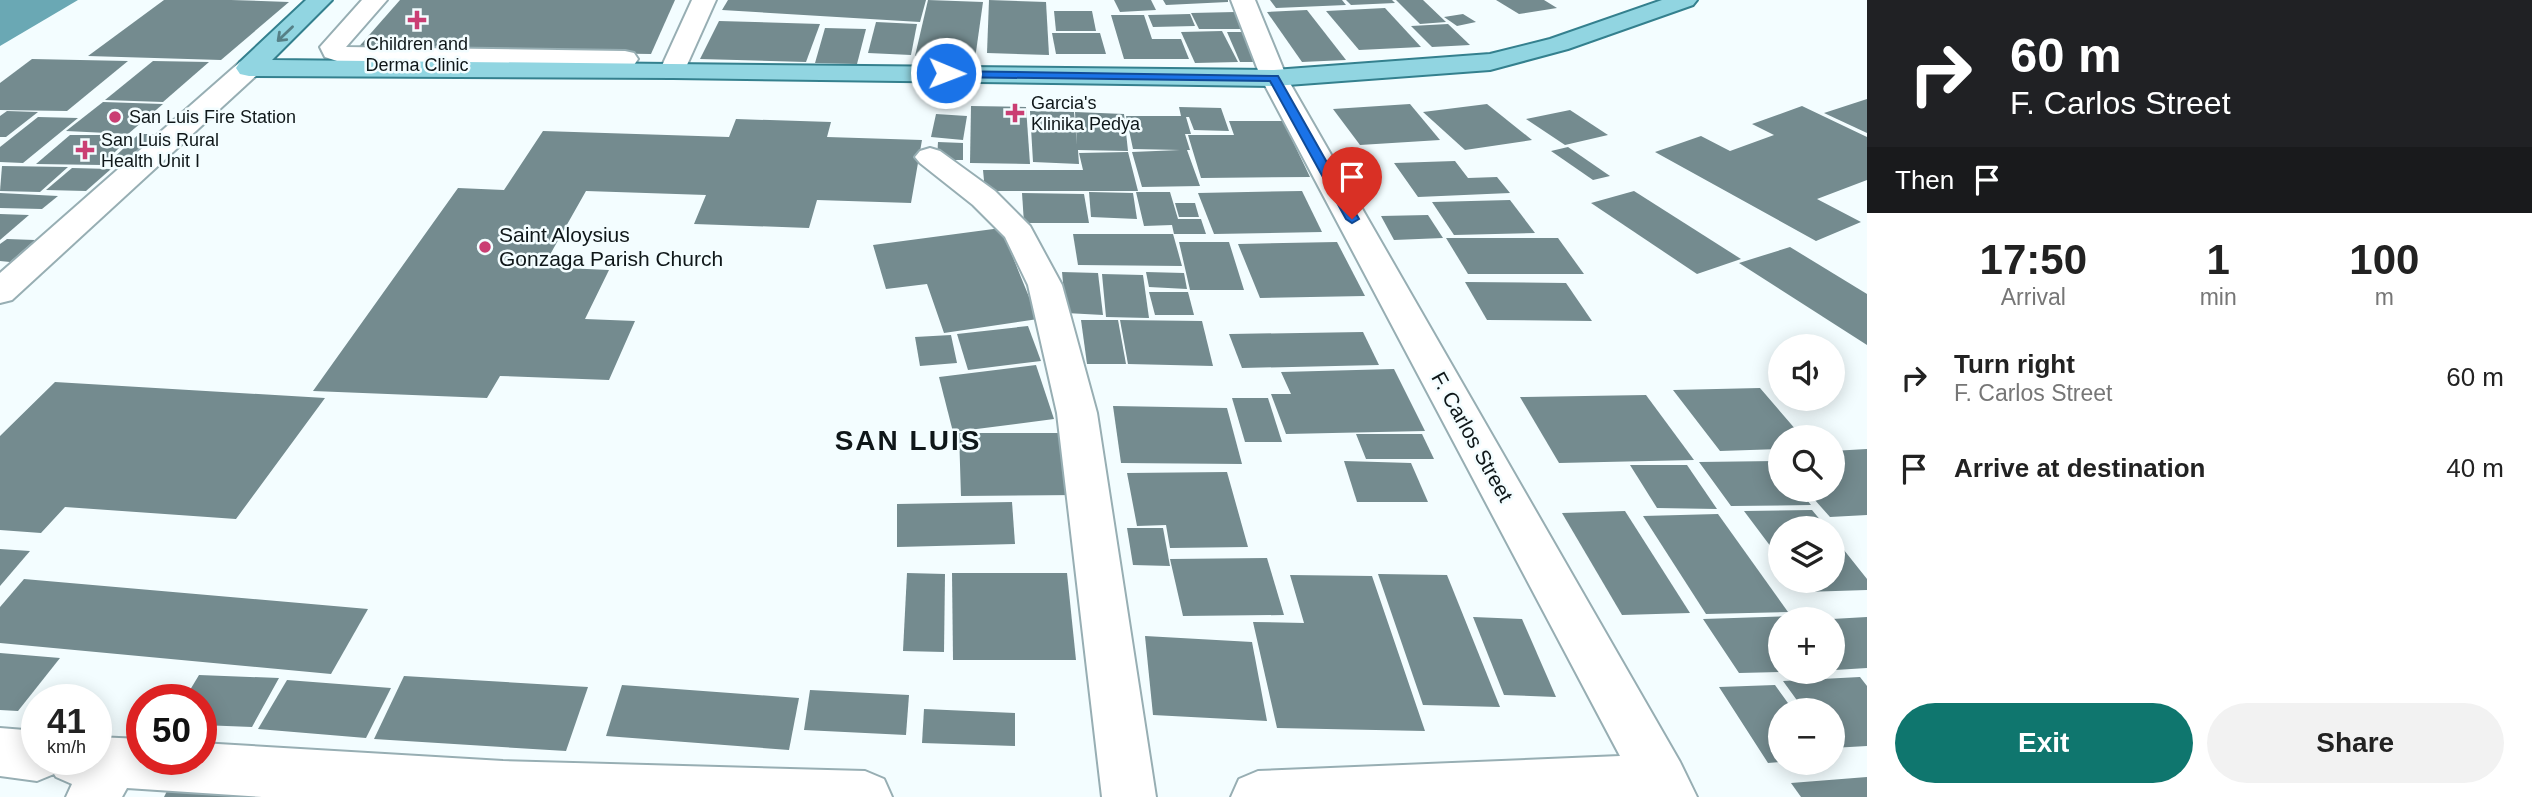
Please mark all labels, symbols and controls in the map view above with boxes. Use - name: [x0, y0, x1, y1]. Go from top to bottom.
- marker: Children and Derma Clinic: [407, 10, 427, 30]
- one-way arrow: [277, 26, 294, 43]
- icon: right: [1895, 28, 1986, 119]
- text: 60 m: [2010, 28, 2122, 82]
- place label: Children and Derma Clinic: [365, 34, 469, 75]
- position arrow: [909, 36, 983, 110]
- text: F. Carlos Street: [2010, 85, 2231, 121]
- place label: Garcia's Klinika Pedya: [1031, 93, 1141, 134]
- marker: Garcia's Klinika Pedya: [1005, 103, 1025, 123]
- place label: San Luis Fire Station: [129, 107, 296, 127]
- marker: San Luis Fire Station: [107, 109, 123, 125]
- place label: San Luis Rural Health Unit I: [101, 130, 219, 171]
- marker: San Luis Rural Health Unit I: [75, 140, 95, 160]
- pin: [1322, 147, 1382, 219]
- icon: arrive: [1333, 158, 1371, 196]
- icon: arrive: [1968, 161, 2006, 199]
- text: Then: [1895, 165, 1954, 195]
- place label: Saint Aloysius Gonzaga Parish Church: [499, 223, 723, 270]
- text: 17:50: [1980, 236, 2087, 283]
- text: 1: [2206, 236, 2230, 283]
- text: 100: [2349, 236, 2419, 283]
- marker: Saint Aloysius Gonzaga Parish Church: [477, 239, 493, 255]
- text: Arrival: [2001, 284, 2066, 310]
- text: min: [2200, 284, 2237, 310]
- text: m: [2375, 284, 2394, 310]
- map controls: [1768, 334, 1845, 775]
- button: sound: [1768, 334, 1845, 411]
- text: Turn right: [1954, 349, 2075, 379]
- icon: right: [1895, 359, 1933, 397]
- text: 60 m: [2446, 362, 2504, 392]
- street label: F. Carlos Street: [1427, 368, 1518, 506]
- text: F. Carlos Street: [1954, 380, 2113, 406]
- district label: SAN LUIS: [835, 425, 981, 456]
- button: search: [1768, 425, 1845, 502]
- icon: arrive: [1895, 450, 1933, 488]
- text: Arrive at destination: [1954, 453, 2205, 483]
- text: 40 m: [2446, 453, 2504, 483]
- button: layers: [1768, 516, 1845, 593]
- button: +: [1768, 607, 1845, 684]
- speed limit sign: 50: [126, 684, 217, 775]
- button: −: [1768, 698, 1845, 775]
- text: 41: [47, 701, 86, 740]
- button: Exit: [1895, 703, 2193, 783]
- button: Share: [2207, 703, 2504, 783]
- text: km/h: [47, 737, 86, 757]

